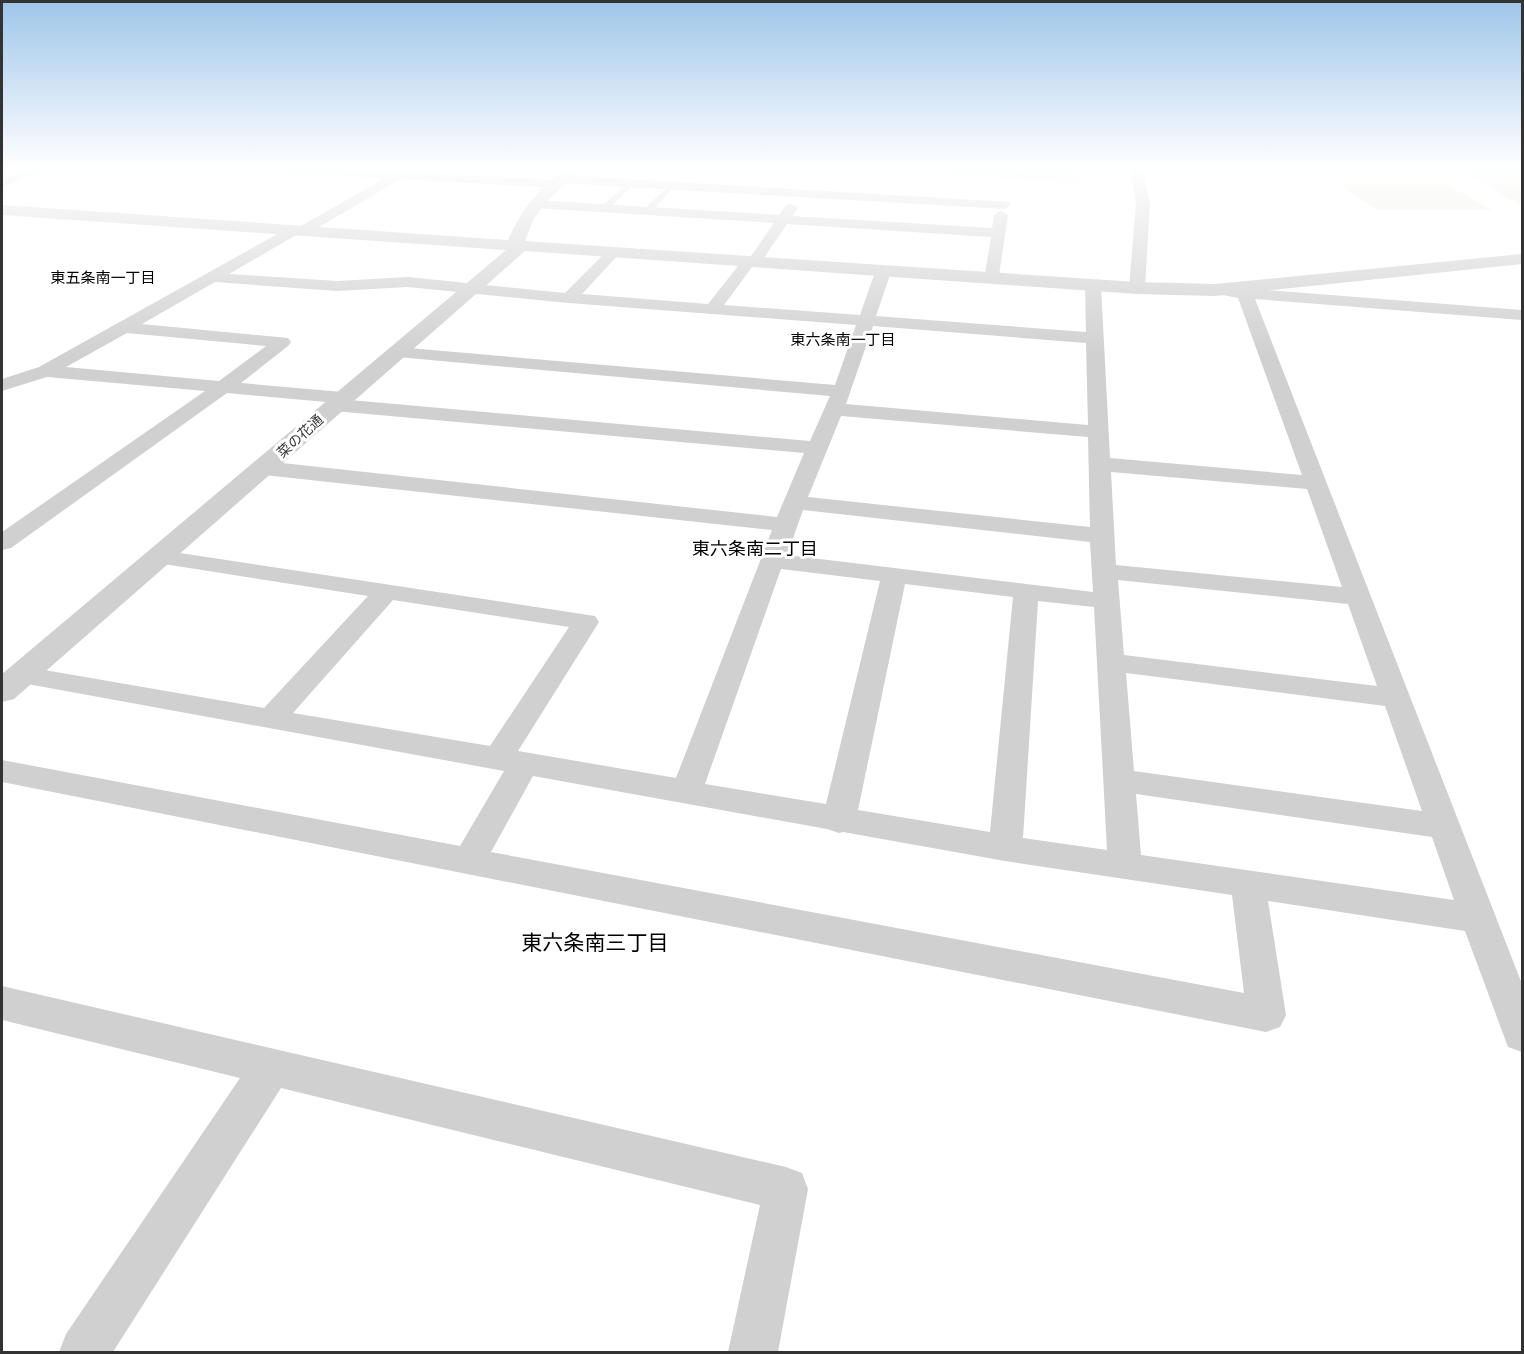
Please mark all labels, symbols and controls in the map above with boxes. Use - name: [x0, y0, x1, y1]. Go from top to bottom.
- district label: 東五条南一丁目: [50, 269, 156, 286]
- district label: 東六条南一丁目: [790, 331, 896, 348]
- street label: 菜の花通: [274, 411, 326, 461]
- district label: 東六条南二丁目: [692, 538, 818, 559]
- district label: 東六条南三丁目: [522, 930, 669, 955]

